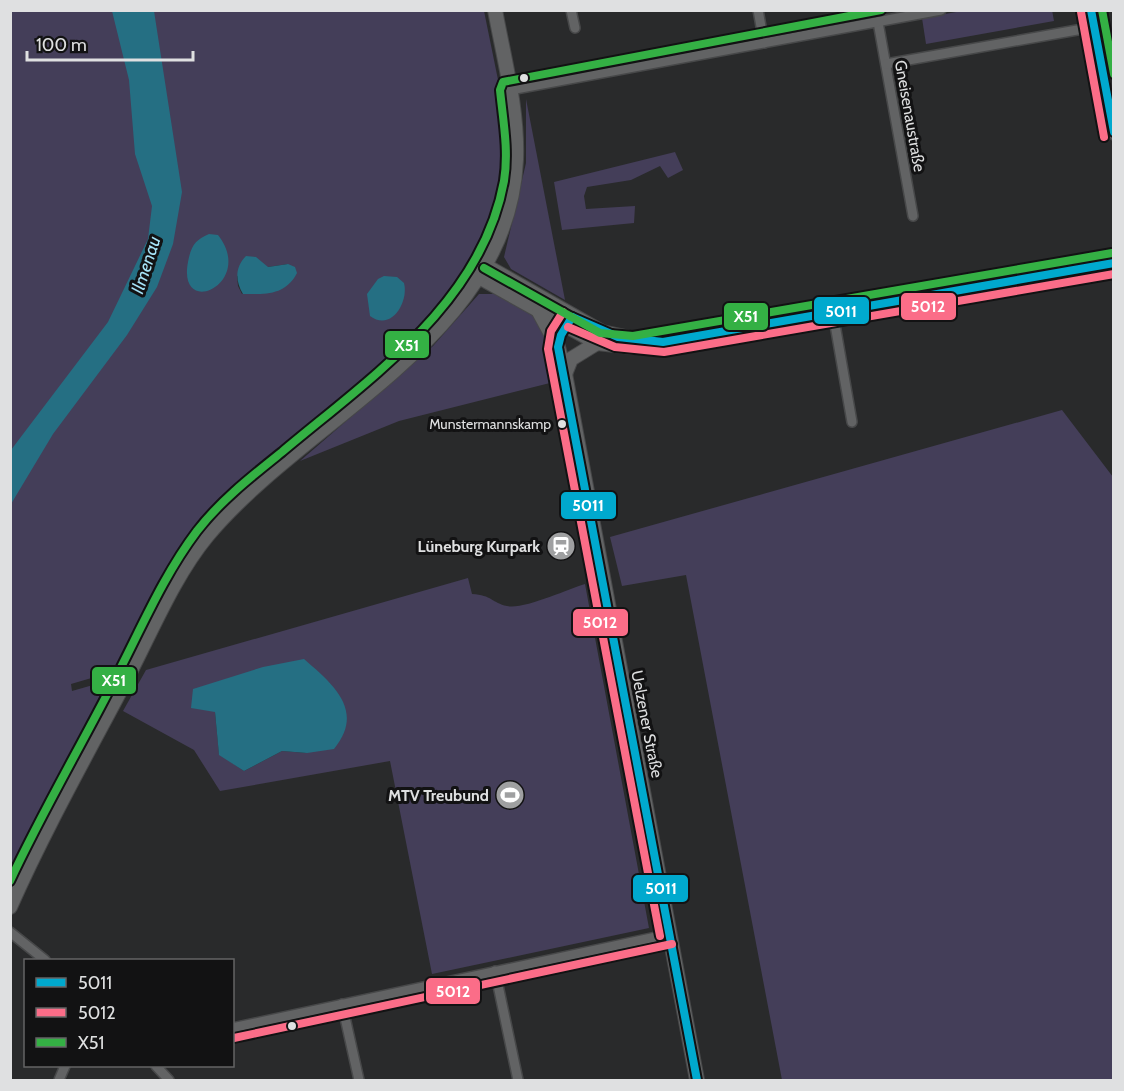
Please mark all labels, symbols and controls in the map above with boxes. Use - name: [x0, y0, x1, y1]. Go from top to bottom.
- scale bar: [27, 24, 194, 62]
- text: 100 m: [36, 34, 87, 56]
- street label: Gneisenaustraße: [891, 59, 929, 173]
- unlabelled marker: [518, 72, 530, 84]
- water label: Ilmenau: [126, 233, 166, 296]
- line badge: 5012: [900, 292, 957, 321]
- line badge: 5011: [813, 296, 870, 325]
- text: 5012: [911, 297, 945, 316]
- line badge: X51: [723, 302, 769, 331]
- text: 5011: [825, 302, 857, 321]
- text: X51: [733, 307, 758, 326]
- line badge: X51: [384, 330, 430, 359]
- text: X51: [394, 336, 419, 355]
- place label: Munstermannskamp: [429, 415, 551, 433]
- marker: Munstermannskamp: [556, 418, 568, 430]
- line badge: 5011: [560, 491, 617, 520]
- text: 5011: [572, 496, 604, 515]
- station icon: Lüneburg Kurpark: [545, 530, 577, 562]
- place label: Lüneburg Kurpark: [418, 537, 540, 556]
- line badge: 5012: [572, 608, 629, 637]
- text: 5012: [583, 613, 617, 632]
- line badge: X51: [91, 666, 137, 695]
- street label: Uelzener Straße: [627, 669, 667, 779]
- text: X51: [101, 671, 126, 690]
- sports icon: MTV Treubund: [494, 779, 526, 811]
- place label: MTV Treubund: [388, 786, 489, 805]
- line badge: 5011: [632, 874, 689, 903]
- text: 5011: [645, 879, 677, 898]
- legend: [24, 959, 234, 1067]
- text: 5011: [78, 972, 112, 994]
- line badge: 5012: [425, 977, 481, 1005]
- text: 5012: [436, 982, 470, 1001]
- text: 5012: [78, 1002, 116, 1024]
- unlabelled marker: [286, 1020, 298, 1032]
- text: X51: [78, 1032, 104, 1054]

